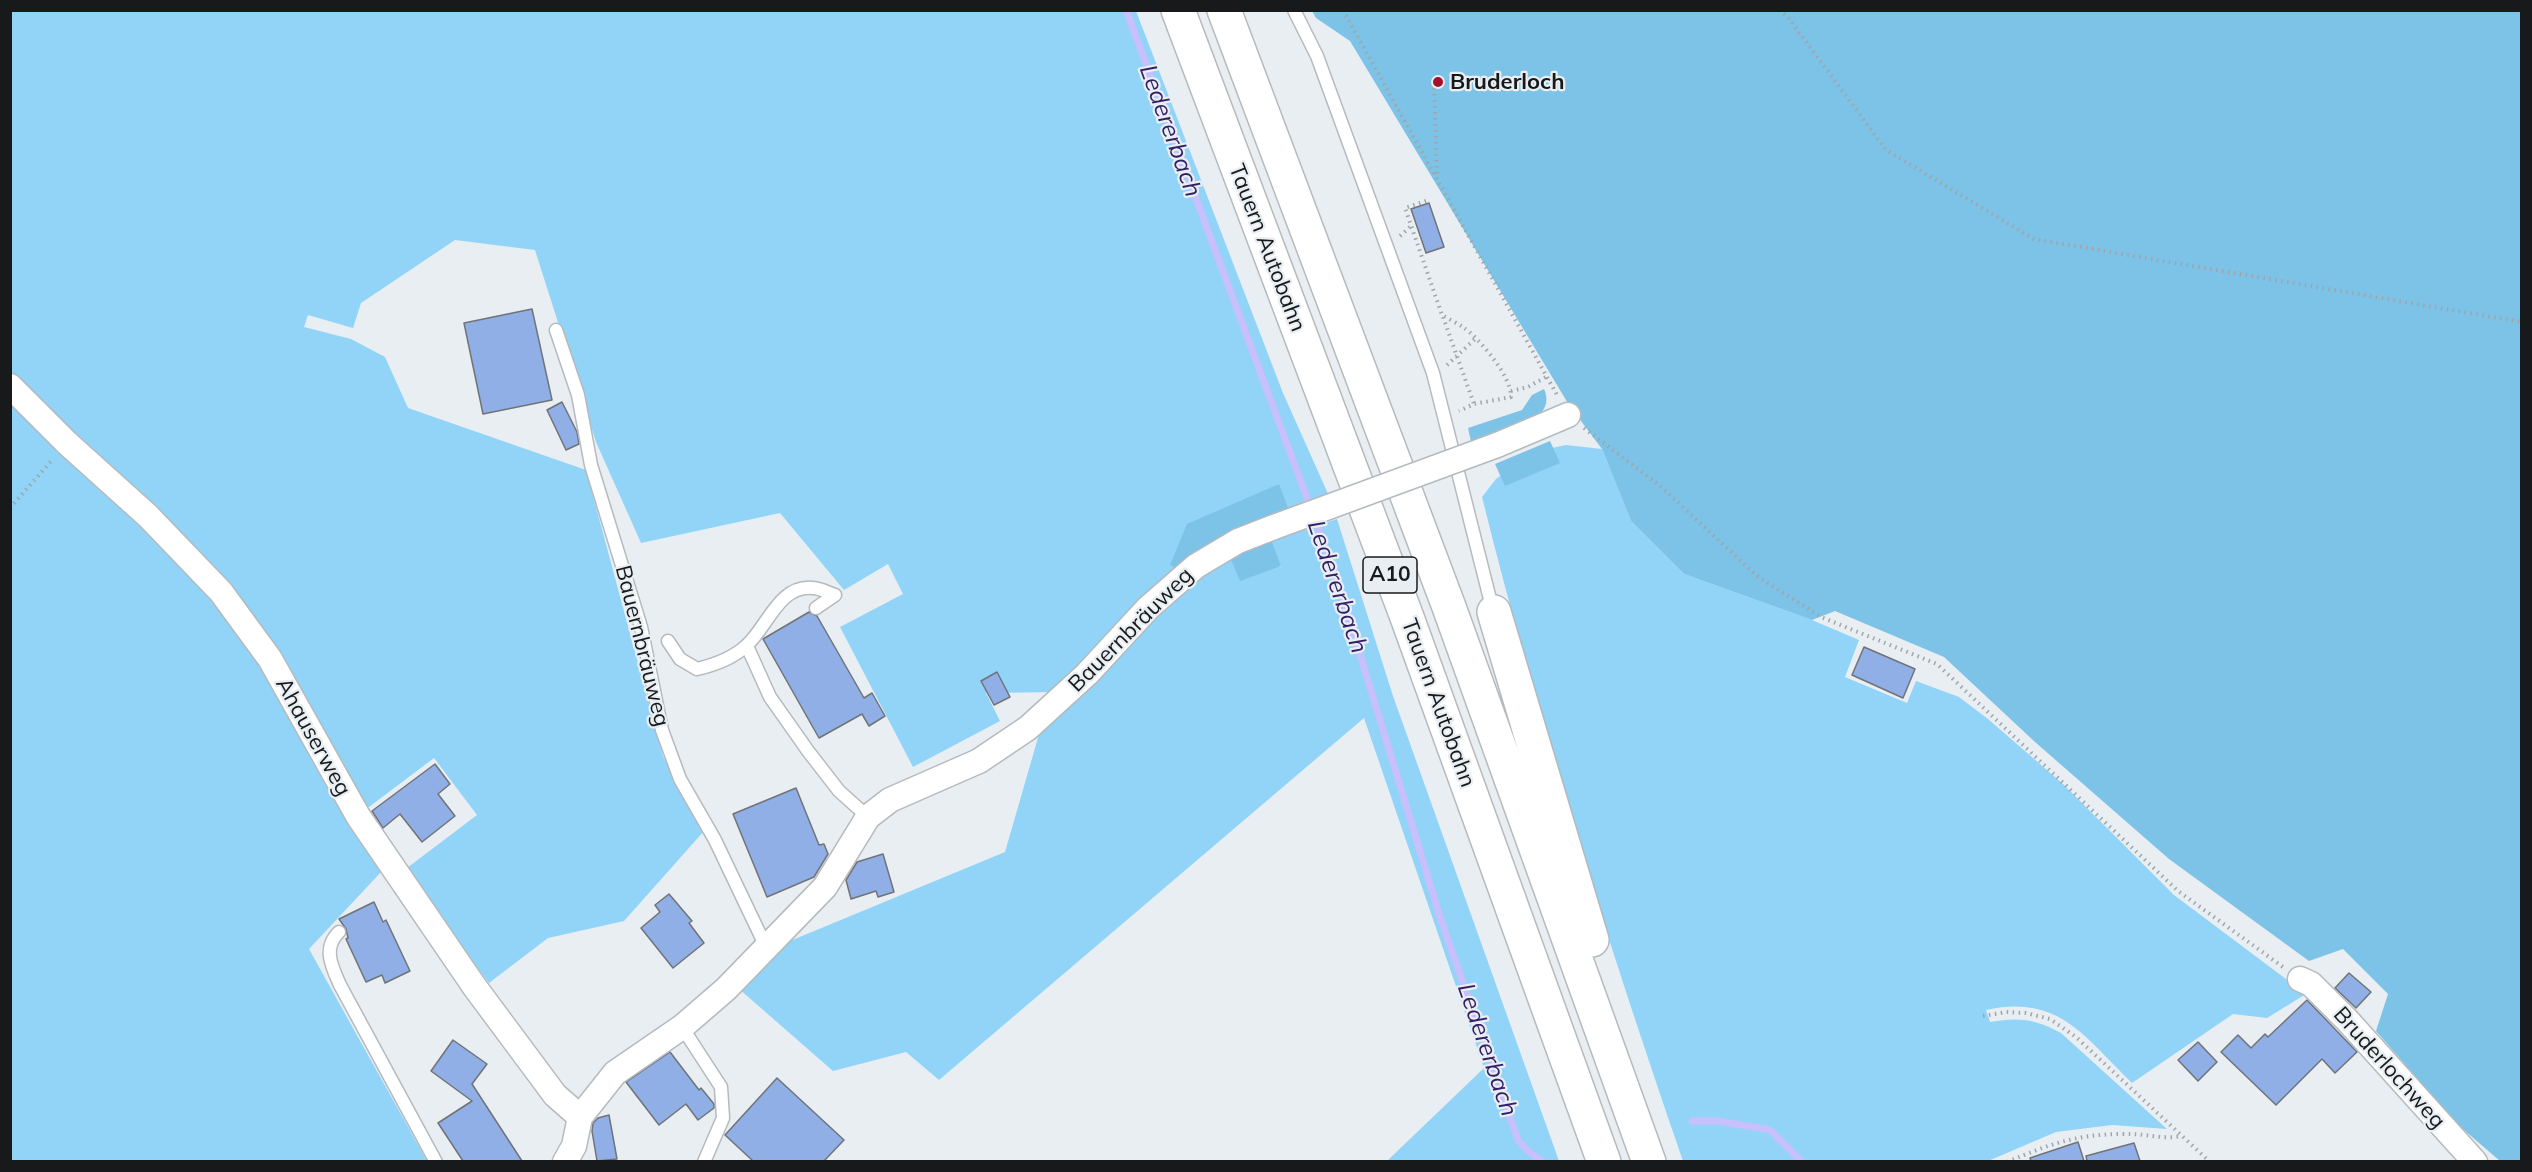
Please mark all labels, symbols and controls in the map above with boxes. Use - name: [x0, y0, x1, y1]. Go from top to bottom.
- water label: Ledererbach: [1133, 61, 1207, 201]
- place label: Bruderloch: [1450, 69, 1564, 95]
- marker: Bruderloch: [1431, 75, 1445, 89]
- street label: Tauern Autobahn: [1223, 161, 1311, 335]
- water label: Ledererbach: [1301, 517, 1373, 657]
- road number: A10: [1363, 557, 1417, 593]
- street label: Bauernbräuweg: [1063, 562, 1199, 698]
- street label: Bauernbräuweg: [609, 563, 675, 729]
- street label: Tauern Autobahn: [1395, 615, 1481, 791]
- street label: Ahauserweg: [270, 673, 356, 801]
- water label: Ledererbach: [1451, 980, 1523, 1120]
- street label: Bruderlochweg: [2328, 1002, 2450, 1134]

